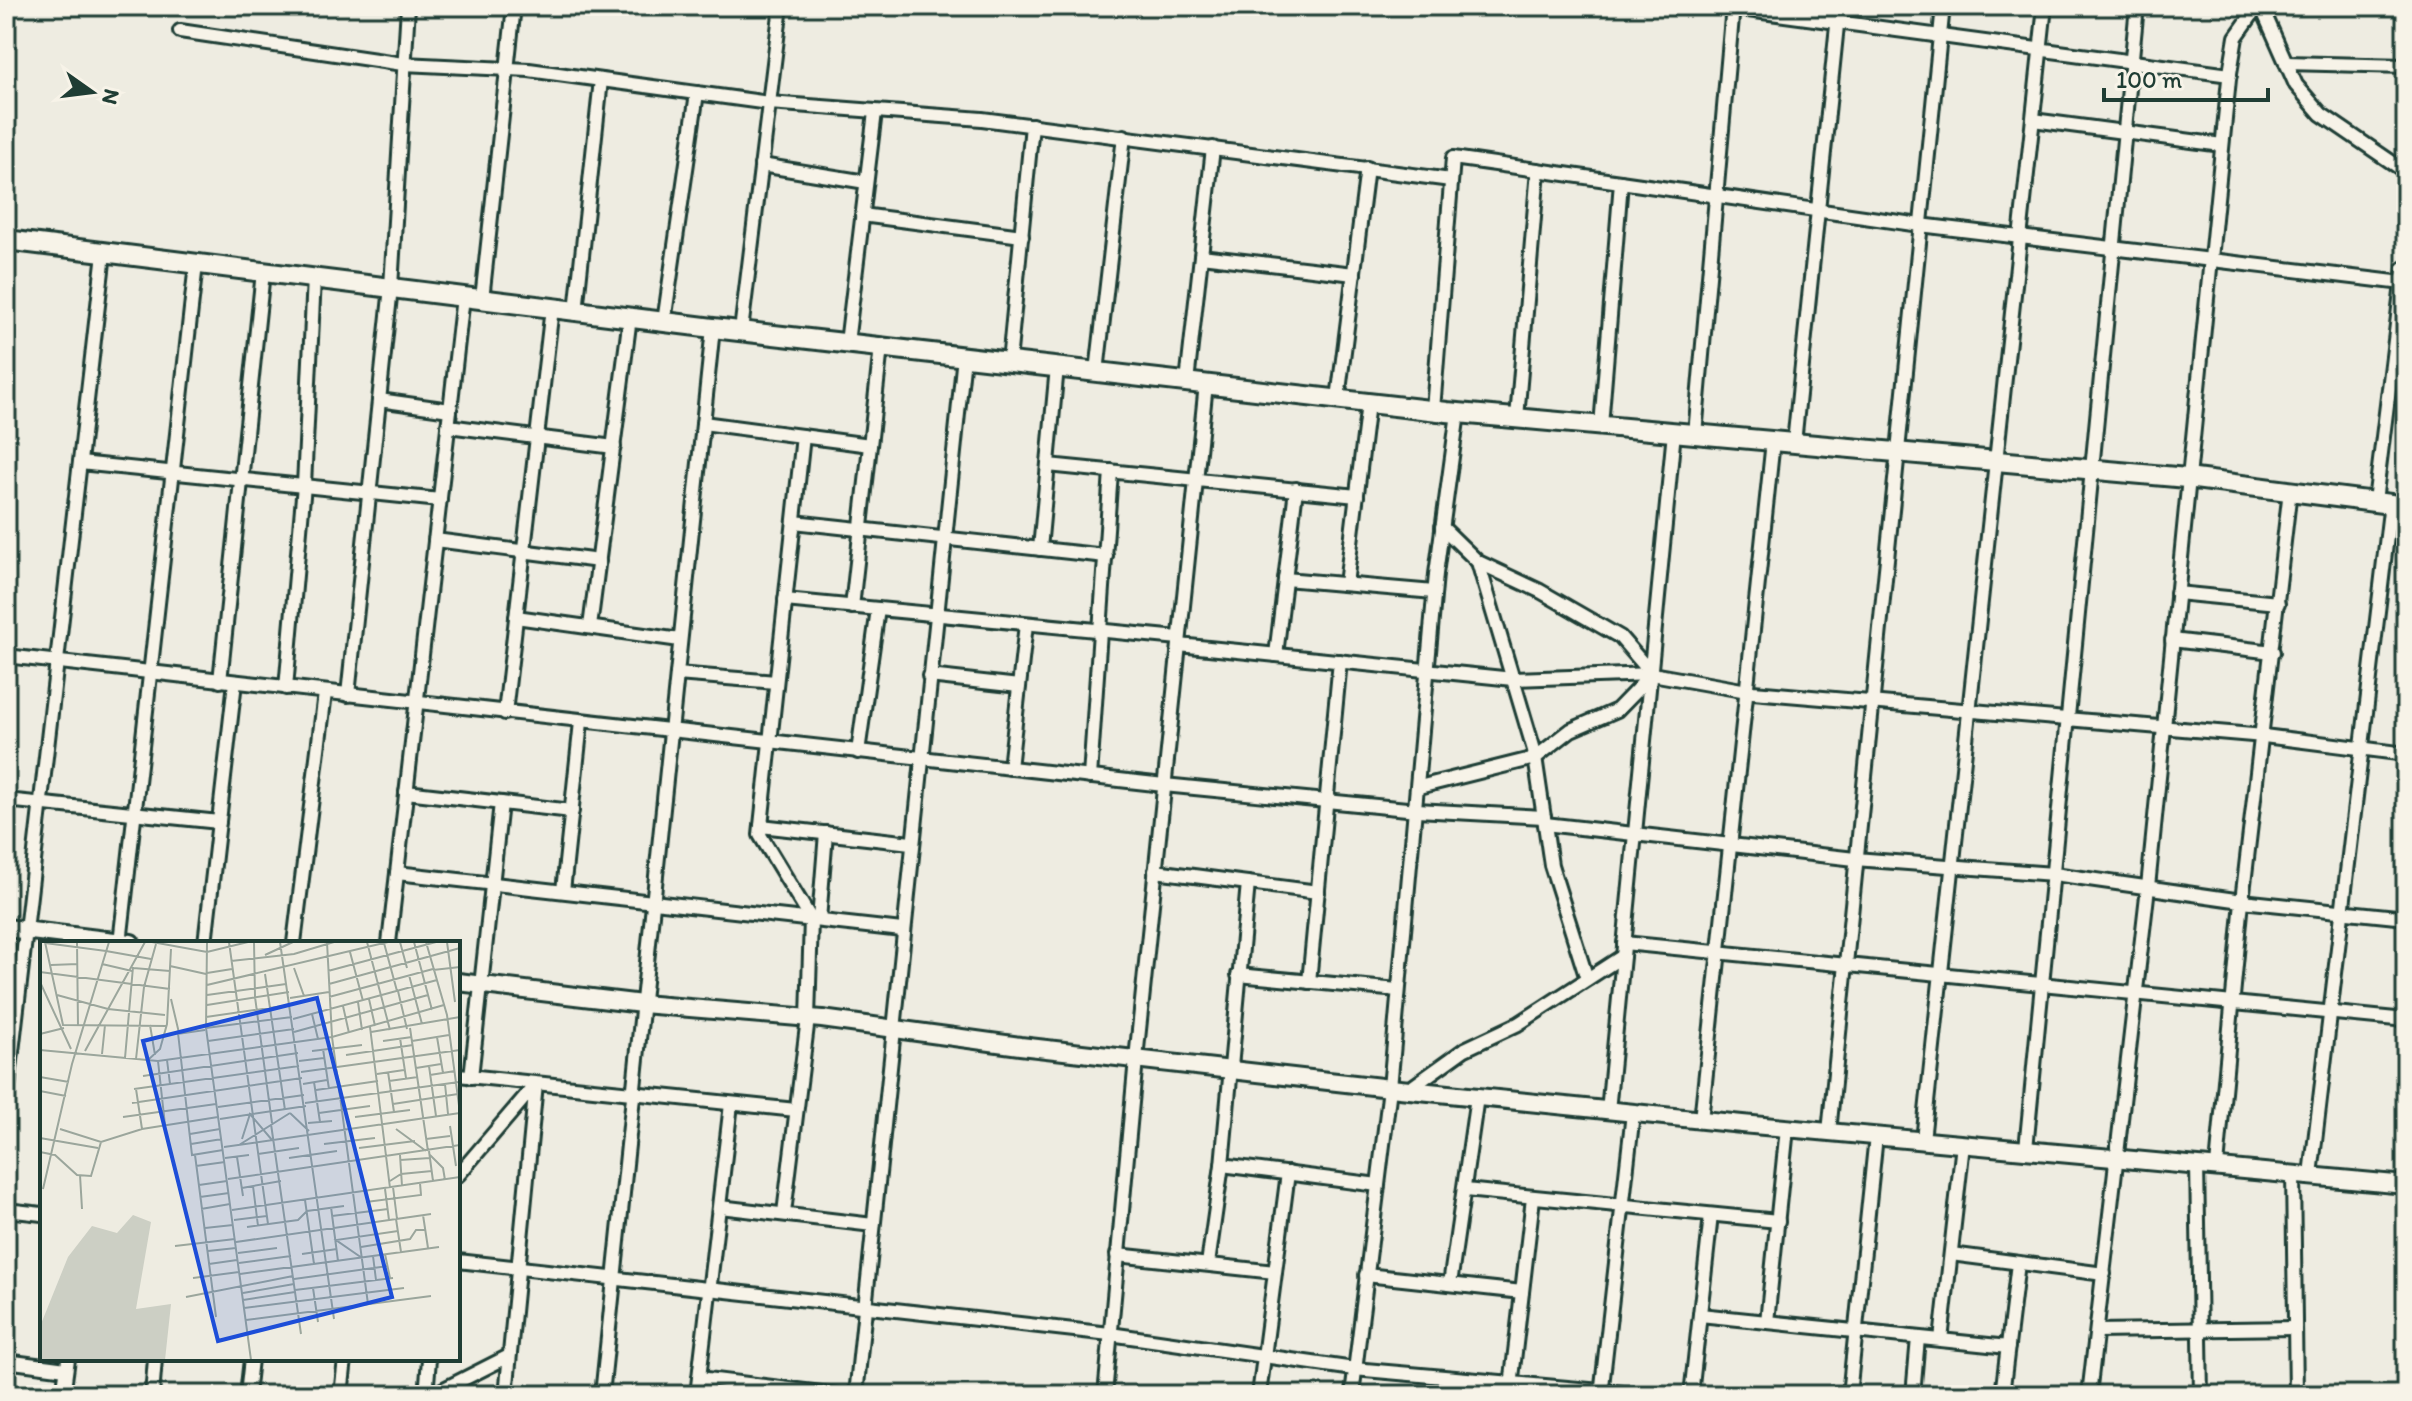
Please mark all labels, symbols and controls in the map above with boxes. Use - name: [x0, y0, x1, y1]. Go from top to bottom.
- north arrow: [52, 52, 132, 132]
- scale bar: [2104, 52, 2268, 102]
- text: 100 m: [2116, 65, 2182, 94]
- text: N: [96, 86, 126, 107]
- inset map: [40, 941, 460, 1361]

